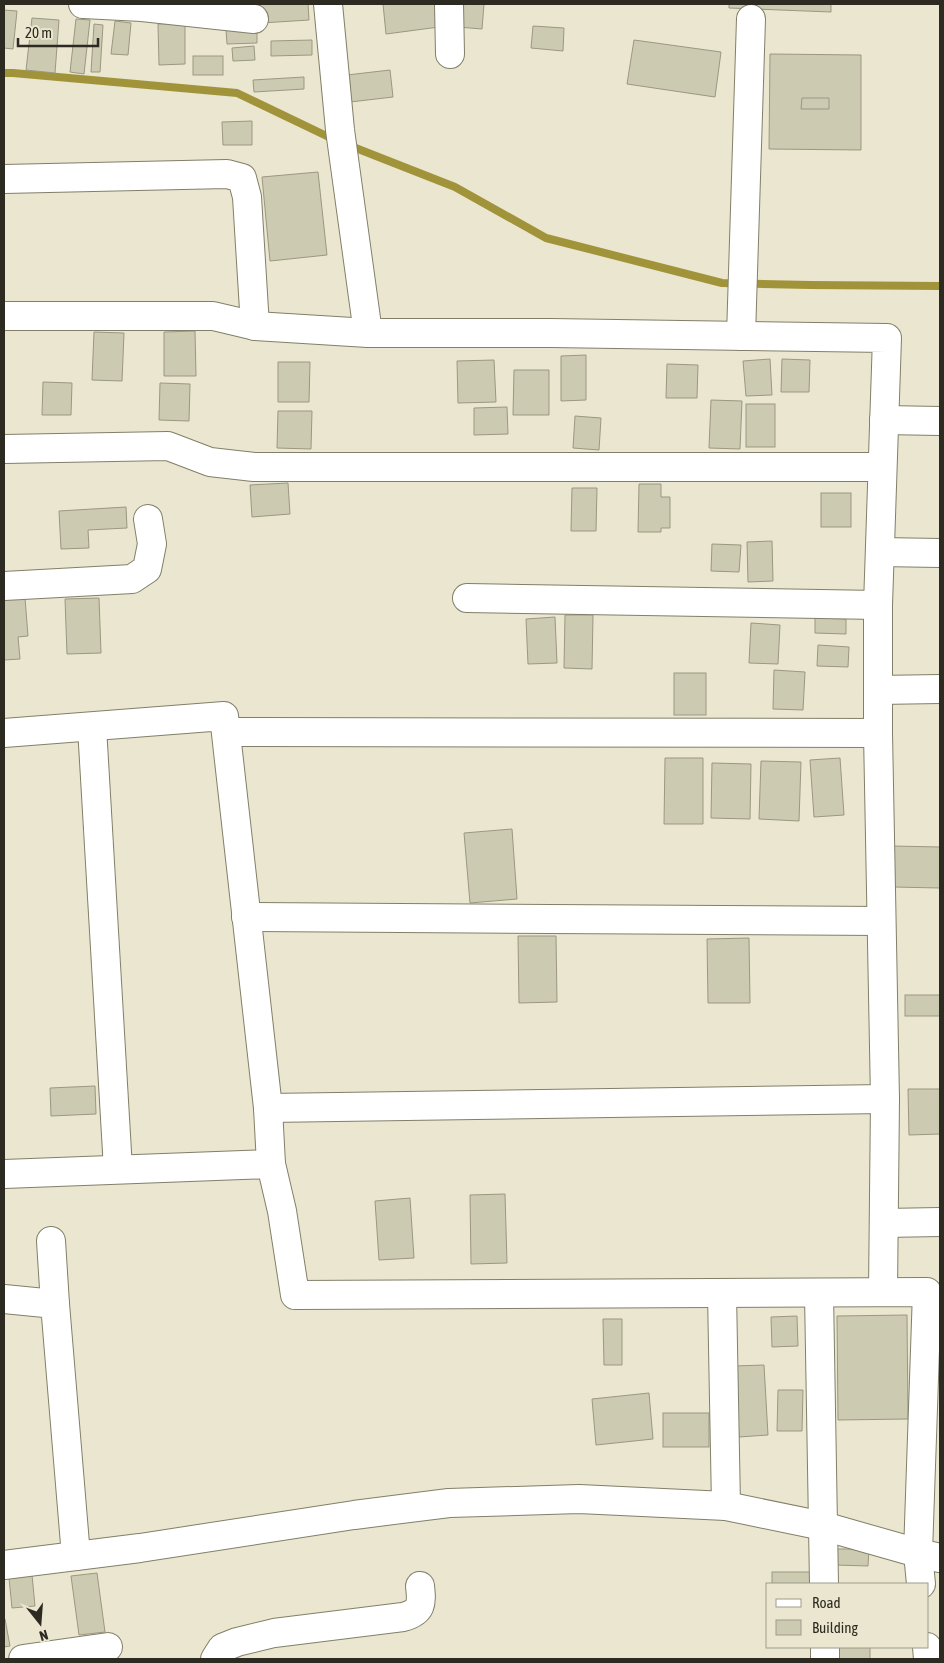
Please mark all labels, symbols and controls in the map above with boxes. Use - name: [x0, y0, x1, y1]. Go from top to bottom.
- scale bar: [18, 15, 98, 47]
- text: 20 m: [25, 24, 52, 41]
- legend: [766, 1583, 929, 1648]
- text: Road: [812, 1594, 841, 1611]
- north arrow: [15, 1598, 65, 1648]
- text: Building: [812, 1619, 858, 1636]
- text: N: [38, 1627, 50, 1644]

